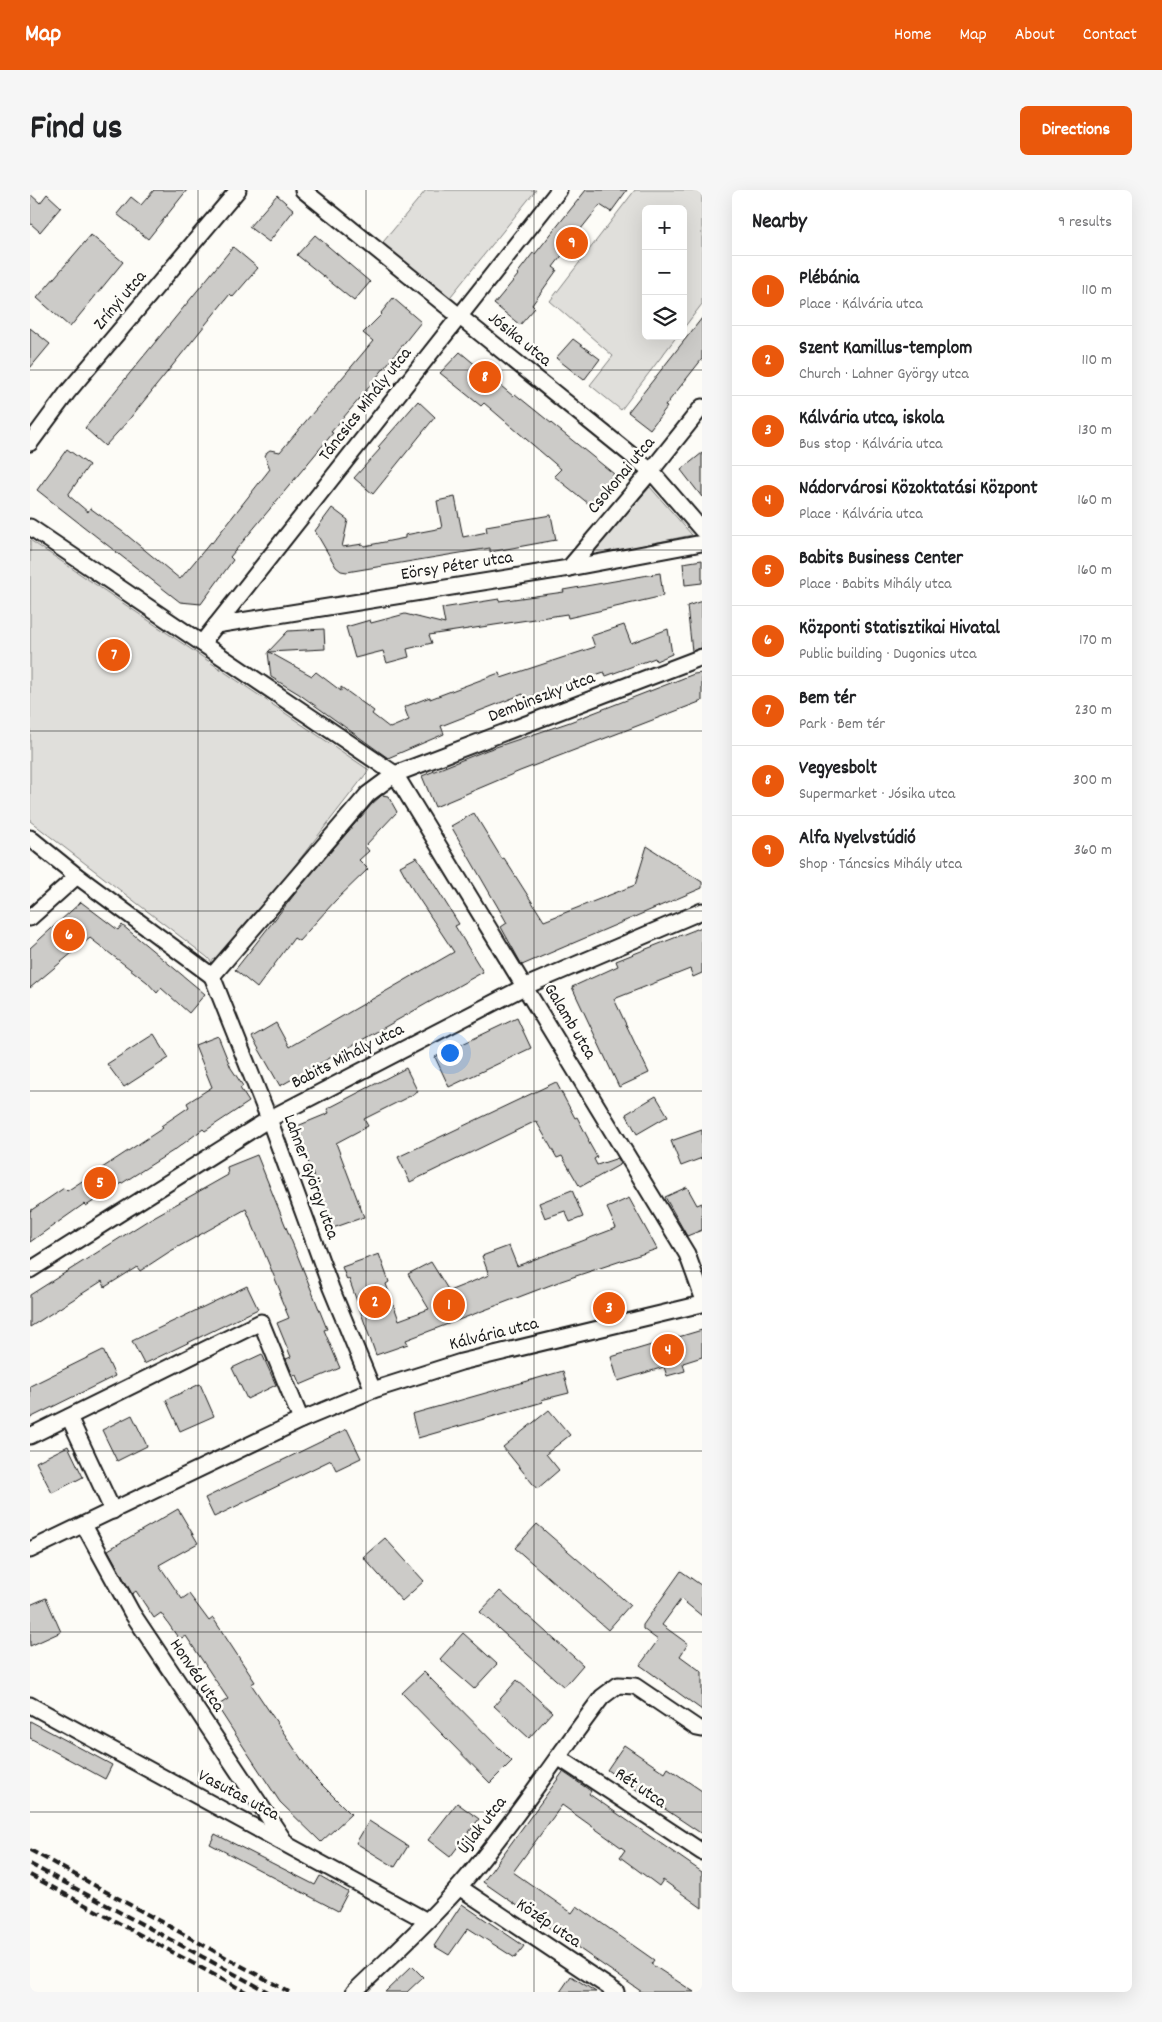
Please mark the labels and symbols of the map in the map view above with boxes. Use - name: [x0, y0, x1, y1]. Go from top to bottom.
- pin: 9: [556, 224, 588, 262]
- street label: Zrínyi utca: [89, 265, 154, 336]
- street label: Jósika utca: [482, 307, 557, 374]
- street label: Táncsics Mihály utca: [314, 342, 419, 467]
- pin: 8: [469, 358, 501, 396]
- street label: Csokonai utca: [582, 431, 662, 520]
- street label: Eörsy Péter utca: [399, 546, 515, 588]
- pin: 7: [98, 636, 130, 674]
- street label: Dembinszky utca: [485, 666, 599, 730]
- pin: 6: [53, 916, 85, 954]
- street label: Galamb utca: [536, 979, 602, 1065]
- street label: Babits Mihály utca: [287, 1018, 409, 1096]
- your location: [437, 1040, 463, 1066]
- street label: Lahner György utca: [276, 1111, 344, 1244]
- pin: 5: [84, 1164, 116, 1202]
- pin: 2: [359, 1283, 391, 1321]
- pin: 1: [433, 1286, 465, 1324]
- pin: 3: [593, 1289, 625, 1327]
- street label: Kálvária utca: [447, 1312, 542, 1358]
- pin: 4: [652, 1331, 684, 1369]
- street label: Honvéd utca: [162, 1634, 230, 1718]
- street label: Rét utca: [609, 1763, 671, 1816]
- street label: Vasutas utca: [193, 1764, 284, 1828]
- street label: Újlak utca: [452, 1791, 514, 1860]
- street label: Közép utca: [511, 1893, 586, 1955]

